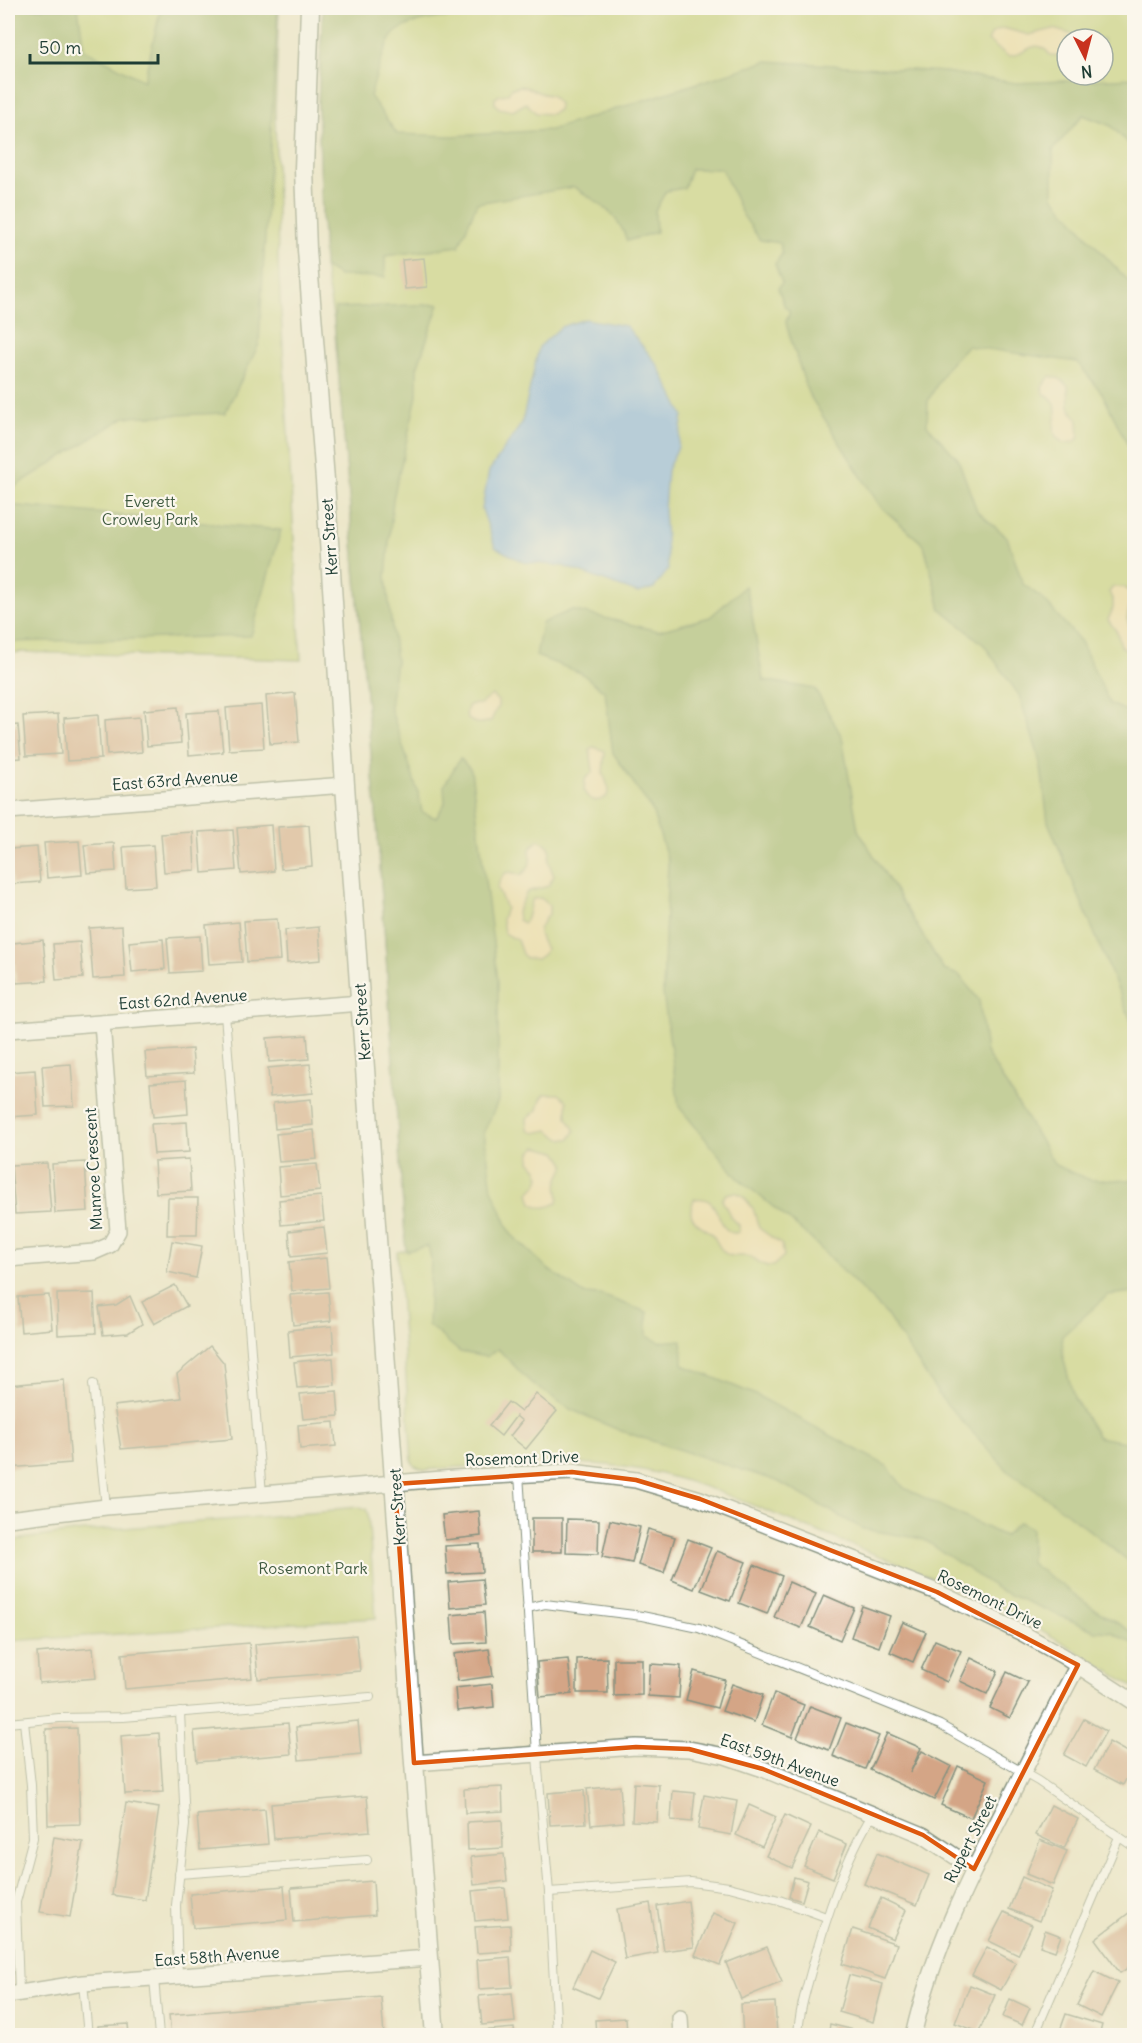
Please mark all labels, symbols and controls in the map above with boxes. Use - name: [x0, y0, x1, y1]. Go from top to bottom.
- scale bar: [30, 27, 158, 65]
- north arrow: [1055, 27, 1115, 87]
- text: 50 m: [39, 36, 81, 59]
- text: N: [1080, 61, 1093, 82]
- park label: Everett Crowley Park: [102, 491, 198, 529]
- street label: Kerr Street: [316, 497, 342, 576]
- street label: East 63rd Avenue: [111, 766, 239, 794]
- street label: Kerr Street: [349, 982, 375, 1061]
- street label: East 62nd Avenue: [118, 985, 248, 1013]
- street label: Munroe Crescent: [80, 1107, 106, 1231]
- street label: Rosemont Drive: [465, 1446, 579, 1470]
- street label: Kerr Street: [384, 1467, 410, 1546]
- park label: Rosemont Park: [258, 1558, 368, 1578]
- street label: Rosemont Drive: [934, 1565, 1046, 1633]
- street label: East 59th Avenue: [718, 1729, 842, 1791]
- street label: Rupert Street: [939, 1791, 1001, 1886]
- street label: East 58th Avenue: [154, 1942, 280, 1970]

